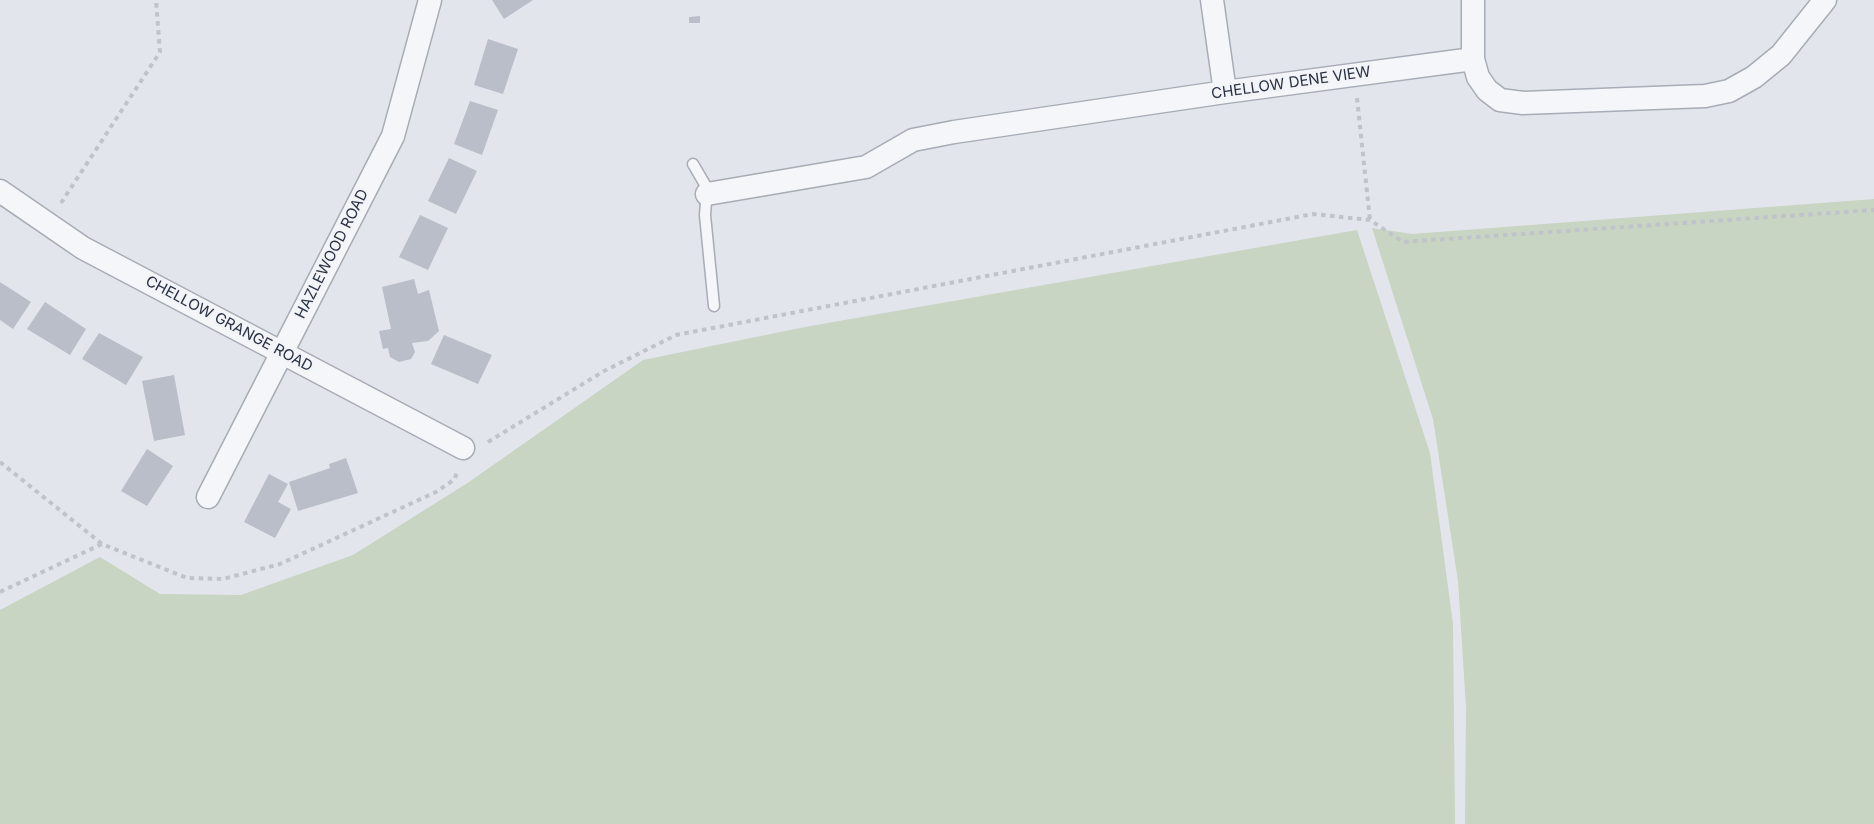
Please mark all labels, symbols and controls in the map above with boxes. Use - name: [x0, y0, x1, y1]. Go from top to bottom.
- street label: CHELLOW DENE VIEW: [1210, 63, 1372, 103]
- street label: HAZLEWOOD ROAD: [292, 186, 372, 322]
- street label: CHELLOW GRANGE ROAD: [142, 272, 316, 376]

